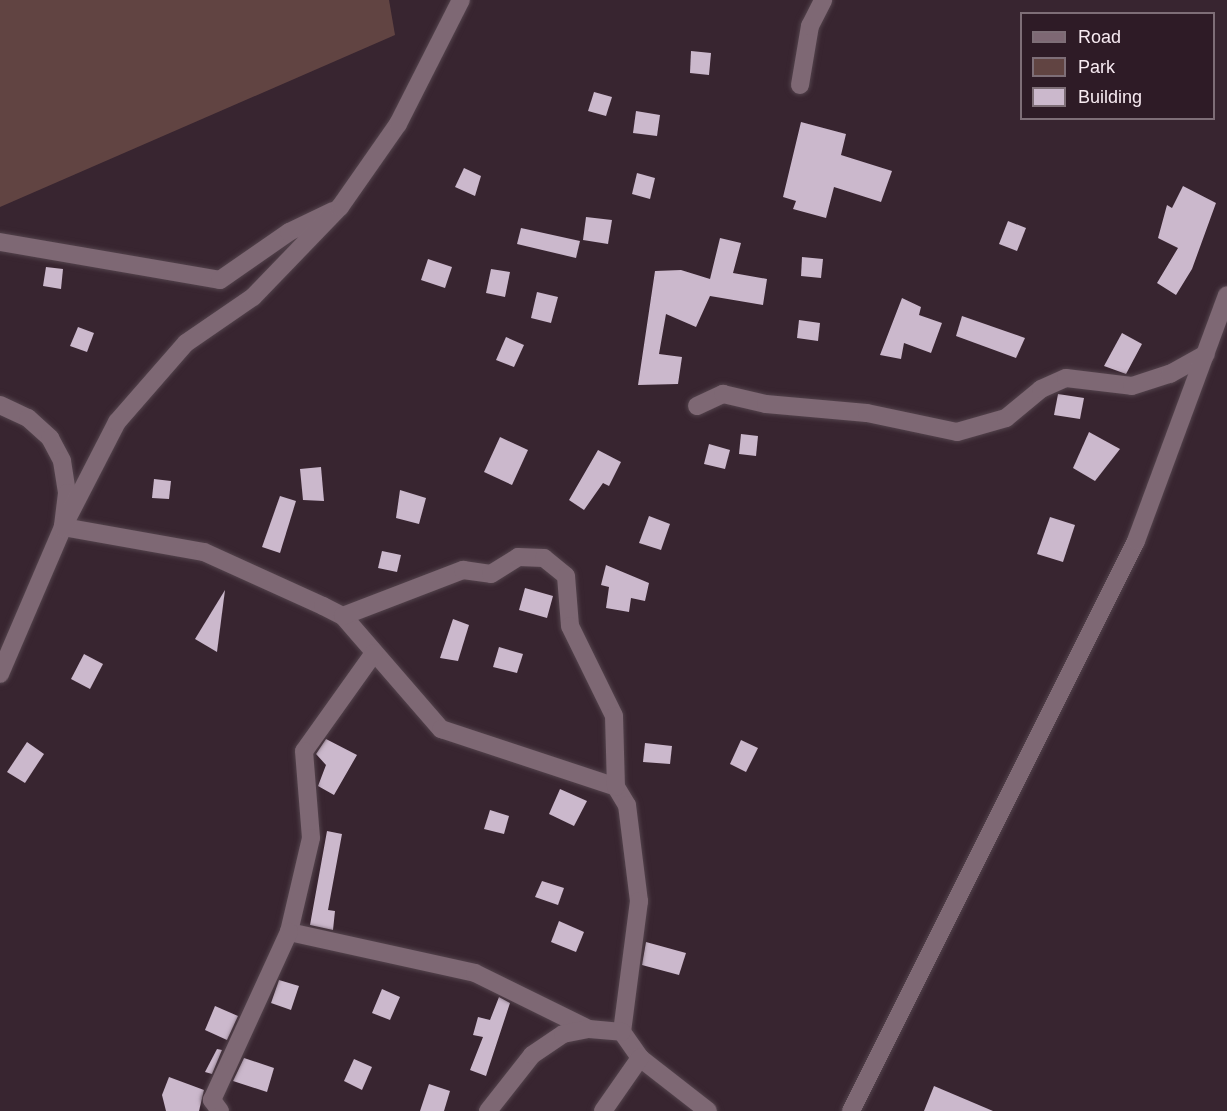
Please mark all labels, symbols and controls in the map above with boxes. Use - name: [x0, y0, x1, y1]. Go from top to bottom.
- legend: [1020, 12, 1215, 120]
- text: Road: [1078, 27, 1121, 47]
- text: Park: [1078, 57, 1115, 77]
- text: Building: [1078, 87, 1142, 107]

